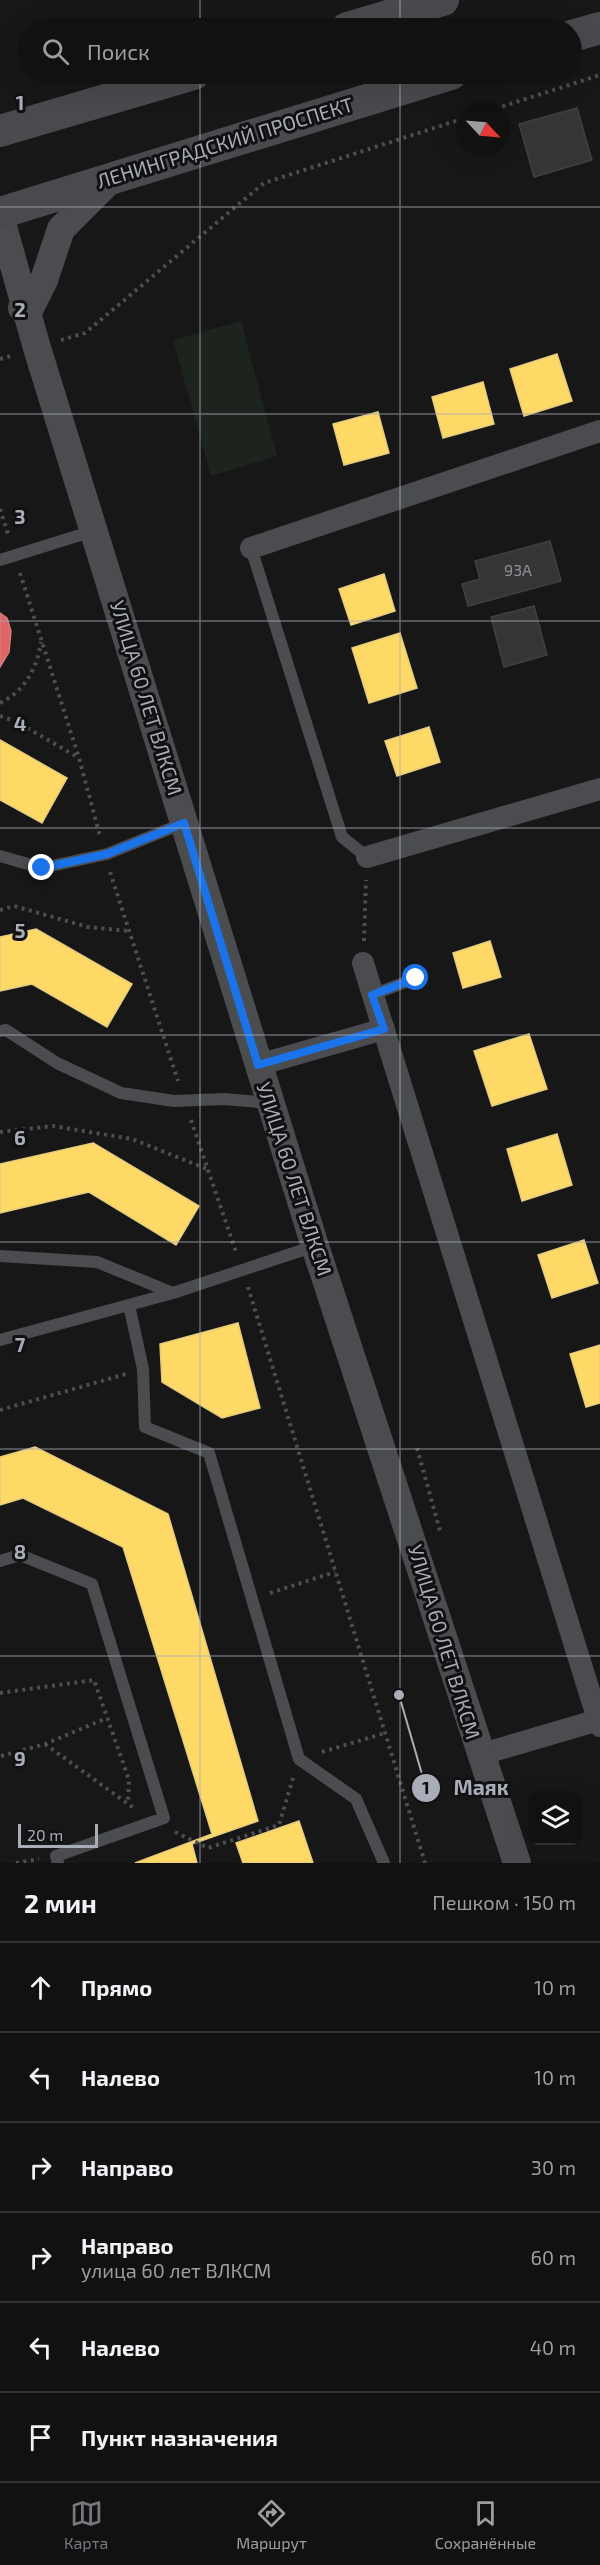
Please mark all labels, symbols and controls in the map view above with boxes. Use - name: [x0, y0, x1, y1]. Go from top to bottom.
- search box: [18, 18, 582, 84]
- icon: search: [39, 35, 72, 68]
- text: Поиск: [87, 38, 150, 64]
- text: 1: [16, 90, 24, 114]
- street label: ЛЕНИНГРАДСКИЙ ПРОСПЕКТ: [94, 91, 356, 193]
- north arrow: [456, 102, 510, 156]
- text: 2: [14, 297, 26, 321]
- text: 3: [14, 504, 26, 528]
- house number: 93А: [504, 560, 532, 579]
- street label: УЛИЦА 60 ЛЕТ ВЛКСМ: [106, 597, 188, 798]
- text: 4: [14, 711, 27, 735]
- route end: [28, 854, 54, 880]
- text: 5: [14, 918, 26, 942]
- route start: [402, 964, 428, 990]
- street label: УЛИЦА 60 ЛЕТ ВЛКСМ: [252, 1079, 338, 1279]
- text: 6: [14, 1125, 26, 1149]
- text: 7: [15, 1332, 26, 1356]
- text: 8: [14, 1539, 26, 1563]
- street label: УЛИЦА 60 ЛЕТ ВЛКСМ: [404, 1541, 486, 1742]
- text: 9: [14, 1746, 26, 1770]
- callout: Маяк: [411, 1769, 521, 1808]
- text: Маяк: [453, 1774, 509, 1799]
- text: 1: [422, 1776, 430, 1798]
- map controls: [528, 1791, 582, 1845]
- button: layers: [528, 1791, 582, 1845]
- scale bar: [18, 1821, 98, 1848]
- text: 20 m: [27, 1825, 63, 1844]
- text: 2 мин: [24, 1887, 97, 1918]
- text: Пешком · 150 m: [432, 1890, 576, 1914]
- icon: ahead: [24, 1971, 57, 2004]
- text: Прямо: [81, 1974, 152, 2000]
- text: 10 m: [534, 1975, 576, 1999]
- icon: left: [24, 2061, 57, 2094]
- text: Налево: [81, 2064, 160, 2090]
- text: 10 m: [534, 2065, 576, 2089]
- icon: right: [24, 2151, 57, 2184]
- text: Направо: [81, 2154, 174, 2180]
- text: 30 m: [531, 2155, 576, 2179]
- text: Направо: [81, 2232, 174, 2258]
- icon: right: [24, 2241, 57, 2274]
- text: 60 m: [531, 2245, 576, 2269]
- text: улица 60 лет ВЛКСМ: [81, 2258, 271, 2282]
- icon: left: [24, 2331, 57, 2364]
- text: Налево: [81, 2334, 160, 2360]
- text: 40 m: [530, 2335, 576, 2359]
- icon: arrive: [24, 2421, 57, 2454]
- text: Пункт назначения: [81, 2424, 278, 2450]
- tab: Карта: [64, 2497, 108, 2552]
- tab: Маршрут: [236, 2497, 307, 2552]
- tab: Сохранённые: [435, 2497, 536, 2552]

